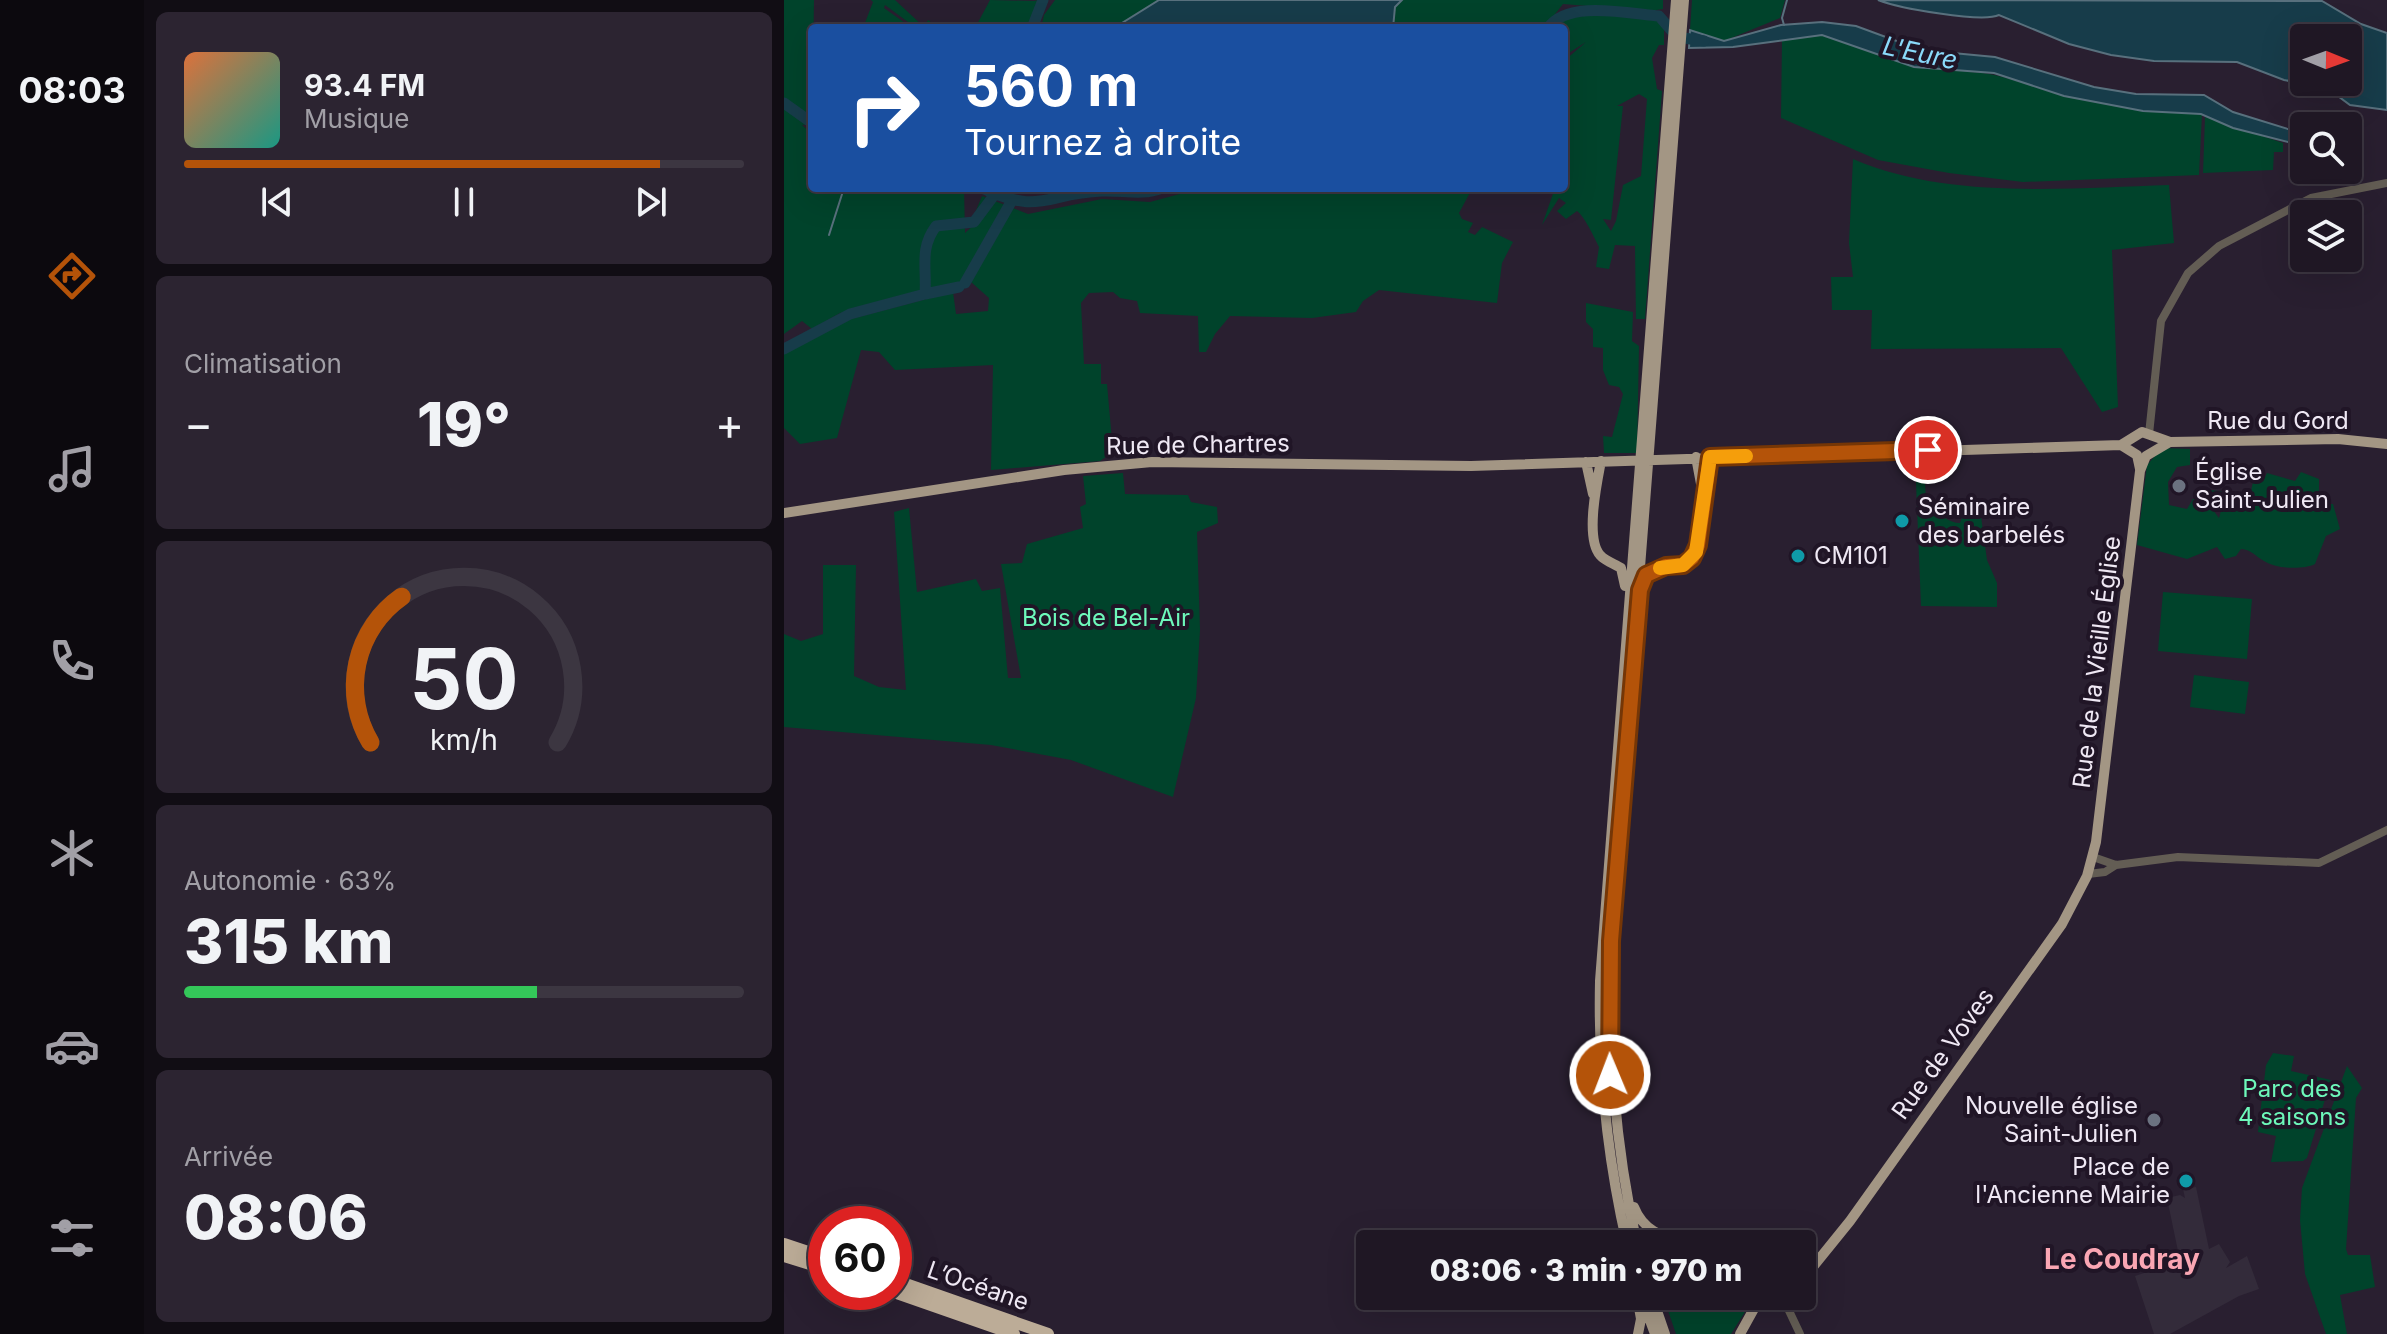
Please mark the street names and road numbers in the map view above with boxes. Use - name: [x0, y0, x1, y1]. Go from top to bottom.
- street label: Rue du Gord: [2207, 406, 2349, 435]
- street label: Rue de Chartres: [1106, 428, 1290, 461]
- street label: Rue de la Vieille Église: [2066, 534, 2126, 790]
- street label: Rue de Voves: [1885, 983, 2000, 1125]
- street label: L’Océane: [924, 1255, 1033, 1316]

